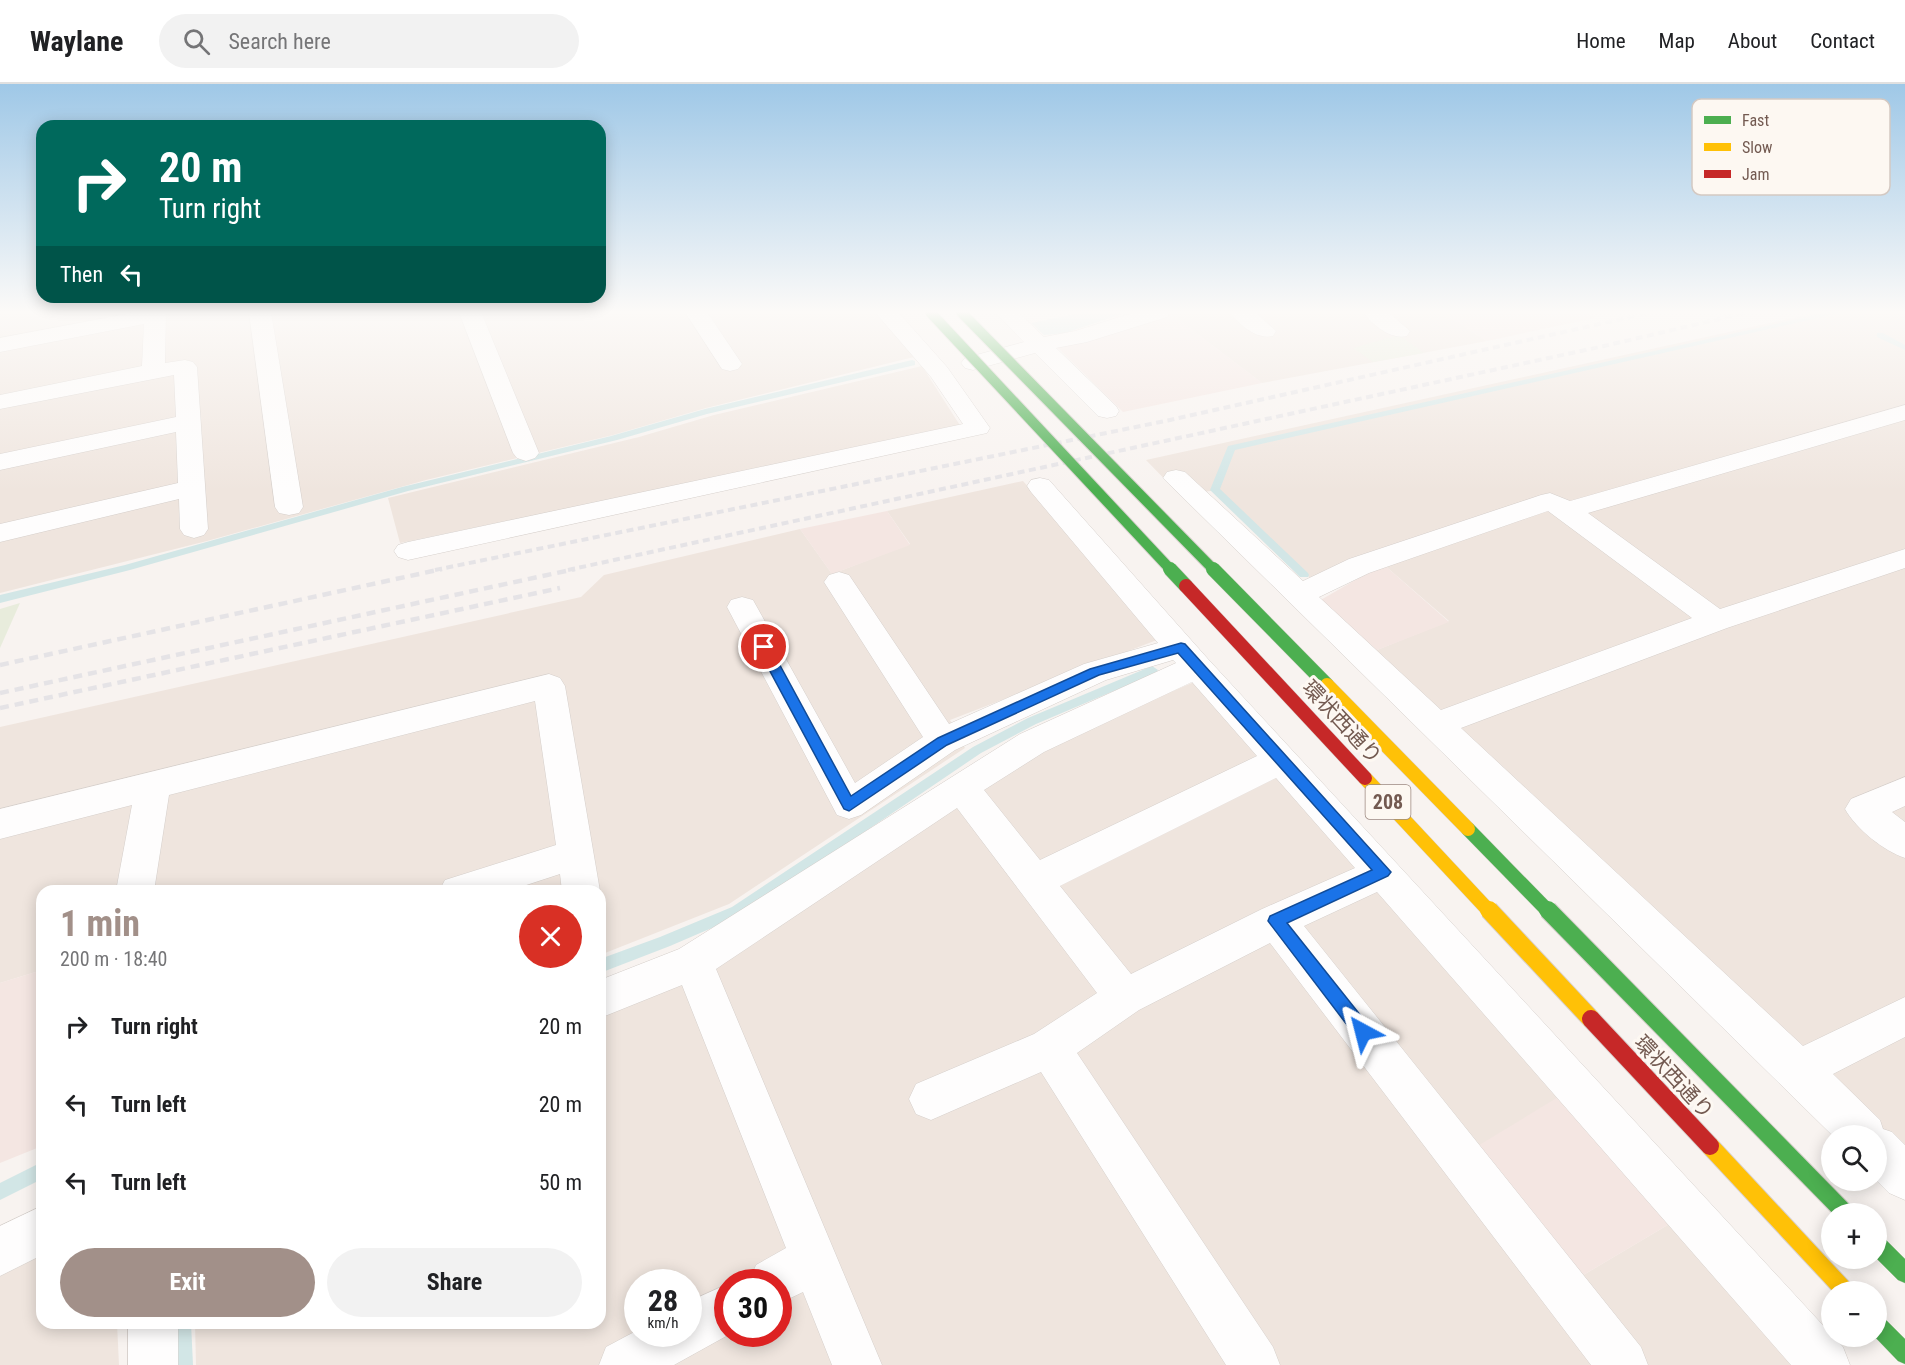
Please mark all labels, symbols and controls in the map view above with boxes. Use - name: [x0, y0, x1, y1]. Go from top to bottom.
- search box: [159, 14, 579, 68]
- text: Waylane: [30, 25, 123, 58]
- icon: search: [180, 25, 213, 58]
- text: Search here: [228, 29, 331, 54]
- text: Home: [1576, 29, 1626, 53]
- text: Map: [1659, 29, 1695, 53]
- text: About: [1728, 29, 1777, 53]
- text: Contact: [1810, 29, 1875, 53]
- legend: [1692, 99, 1890, 195]
- text: Fast: [1742, 111, 1769, 130]
- text: Slow: [1742, 138, 1772, 157]
- text: 20 m: [159, 143, 242, 192]
- icon: right: [60, 144, 138, 222]
- text: Jam: [1742, 165, 1769, 184]
- text: Turn right: [159, 193, 261, 225]
- icon: left: [115, 258, 148, 291]
- text: Then: [60, 262, 103, 287]
- pin: [738, 621, 789, 672]
- icon: arrive: [747, 630, 780, 663]
- street label: 環状西通り: [1297, 675, 1387, 769]
- road number: 208: [1366, 785, 1410, 819]
- text: 1 min: [60, 903, 140, 945]
- button: close: [519, 905, 582, 968]
- text: 200 m · 18:40: [60, 947, 167, 971]
- position arrow: [1331, 1000, 1395, 1064]
- icon: right: [60, 1010, 93, 1043]
- text: Turn right: [111, 1014, 198, 1039]
- text: 20 m: [539, 1014, 582, 1039]
- street label: 環状西通り: [1629, 1030, 1719, 1124]
- icon: left: [60, 1088, 93, 1121]
- text: Turn left: [111, 1092, 186, 1117]
- text: 20 m: [539, 1092, 582, 1117]
- map controls: [1821, 1125, 1887, 1347]
- button: search: [1821, 1125, 1887, 1191]
- icon: left: [60, 1166, 93, 1199]
- text: Turn left: [111, 1170, 186, 1195]
- text: 50 m: [539, 1170, 582, 1195]
- button: +: [1821, 1203, 1887, 1269]
- button: Exit: [60, 1248, 315, 1317]
- button: Share: [327, 1248, 582, 1317]
- speed limit sign: 30: [714, 1269, 792, 1347]
- button: −: [1821, 1281, 1887, 1347]
- text: 28: [648, 1283, 678, 1318]
- text: km/h: [648, 1314, 678, 1332]

